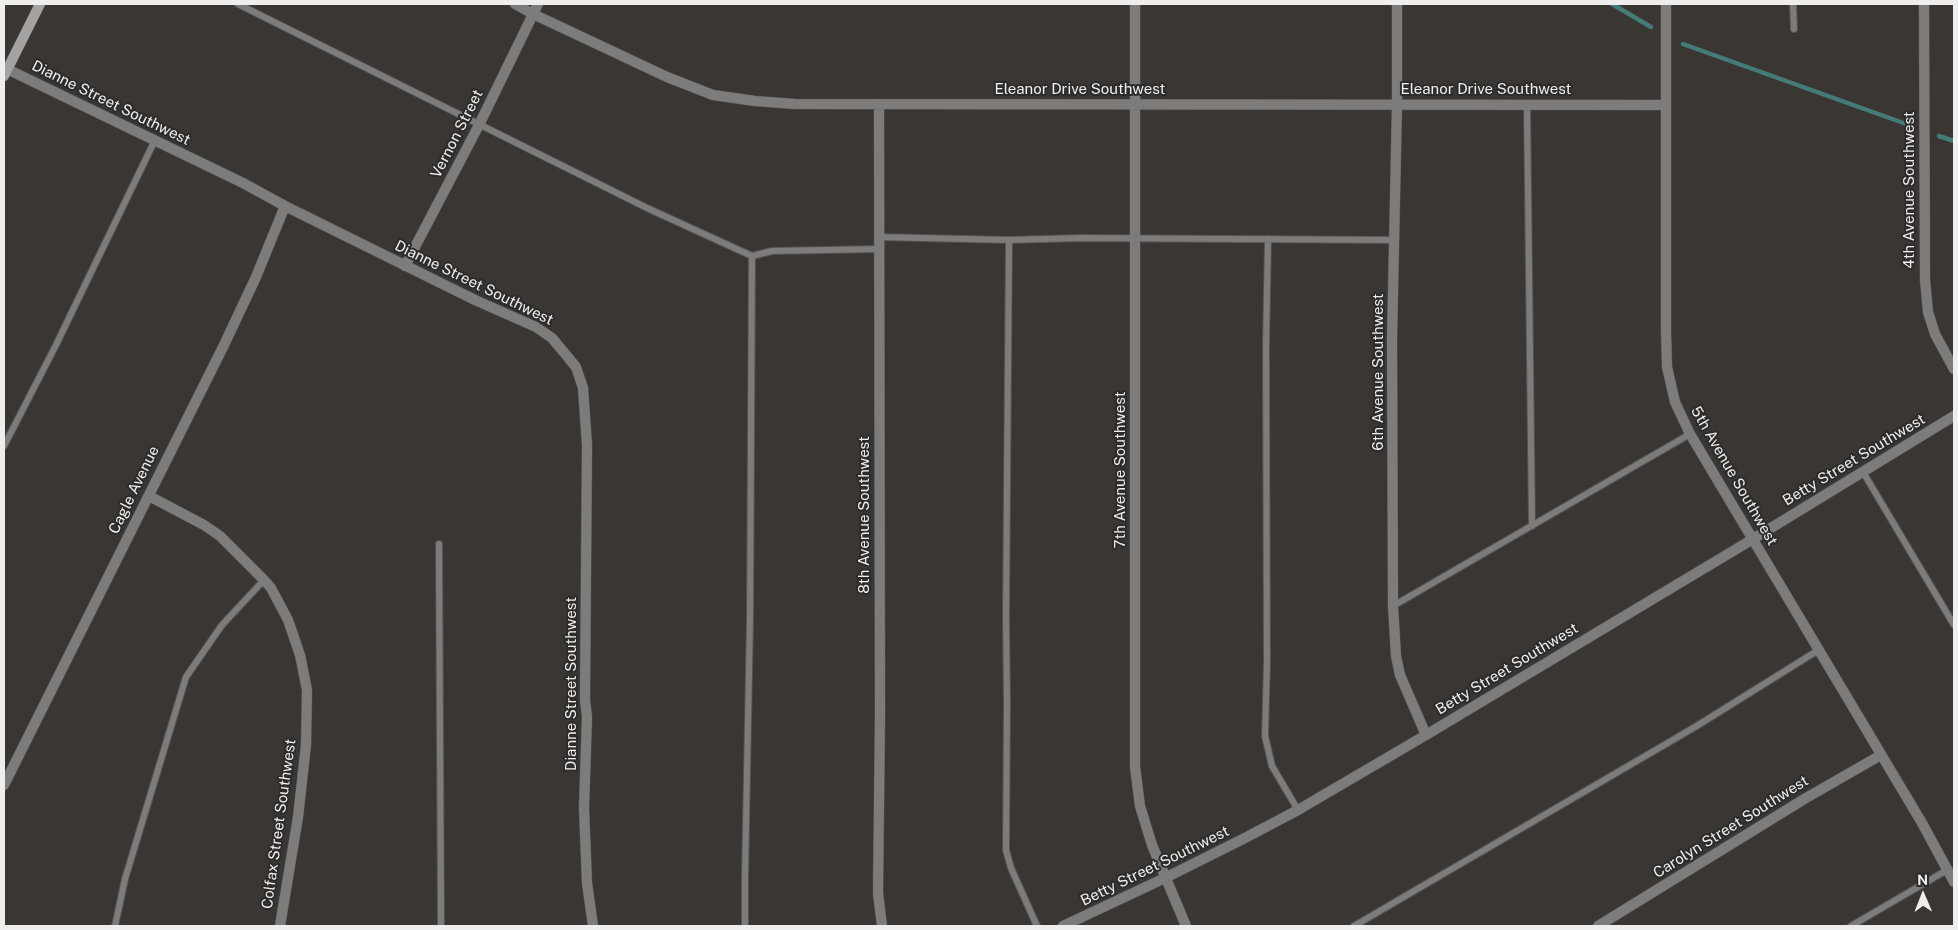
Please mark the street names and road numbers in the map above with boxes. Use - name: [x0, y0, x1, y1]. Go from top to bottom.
- street label: Dianne Street Southwest: [29, 57, 193, 149]
- street label: Eleanor Drive Southwest: [995, 80, 1165, 98]
- street label: Eleanor Drive Southwest: [1401, 80, 1571, 98]
- street label: Vernon Street: [427, 87, 487, 181]
- street label: 4th Avenue Southwest: [1900, 111, 1918, 269]
- street label: Dianne Street Southwest: [392, 237, 556, 329]
- street label: 6th Avenue Southwest: [1369, 293, 1387, 451]
- street label: 7th Avenue Southwest: [1111, 392, 1129, 548]
- street label: 5th Avenue Southwest: [1687, 403, 1781, 549]
- street label: Betty Street Southwest: [1780, 410, 1928, 510]
- street label: 8th Avenue Southwest: [855, 436, 873, 594]
- street label: Cagle Avenue: [105, 443, 163, 537]
- street label: Dianne Street Southwest: [562, 597, 580, 771]
- street label: Betty Street Southwest: [1433, 619, 1581, 719]
- street label: Colfax Street Southwest: [258, 738, 300, 910]
- street label: Carolyn Street Southwest: [1650, 772, 1812, 882]
- street label: Betty Street Southwest: [1078, 822, 1232, 910]

